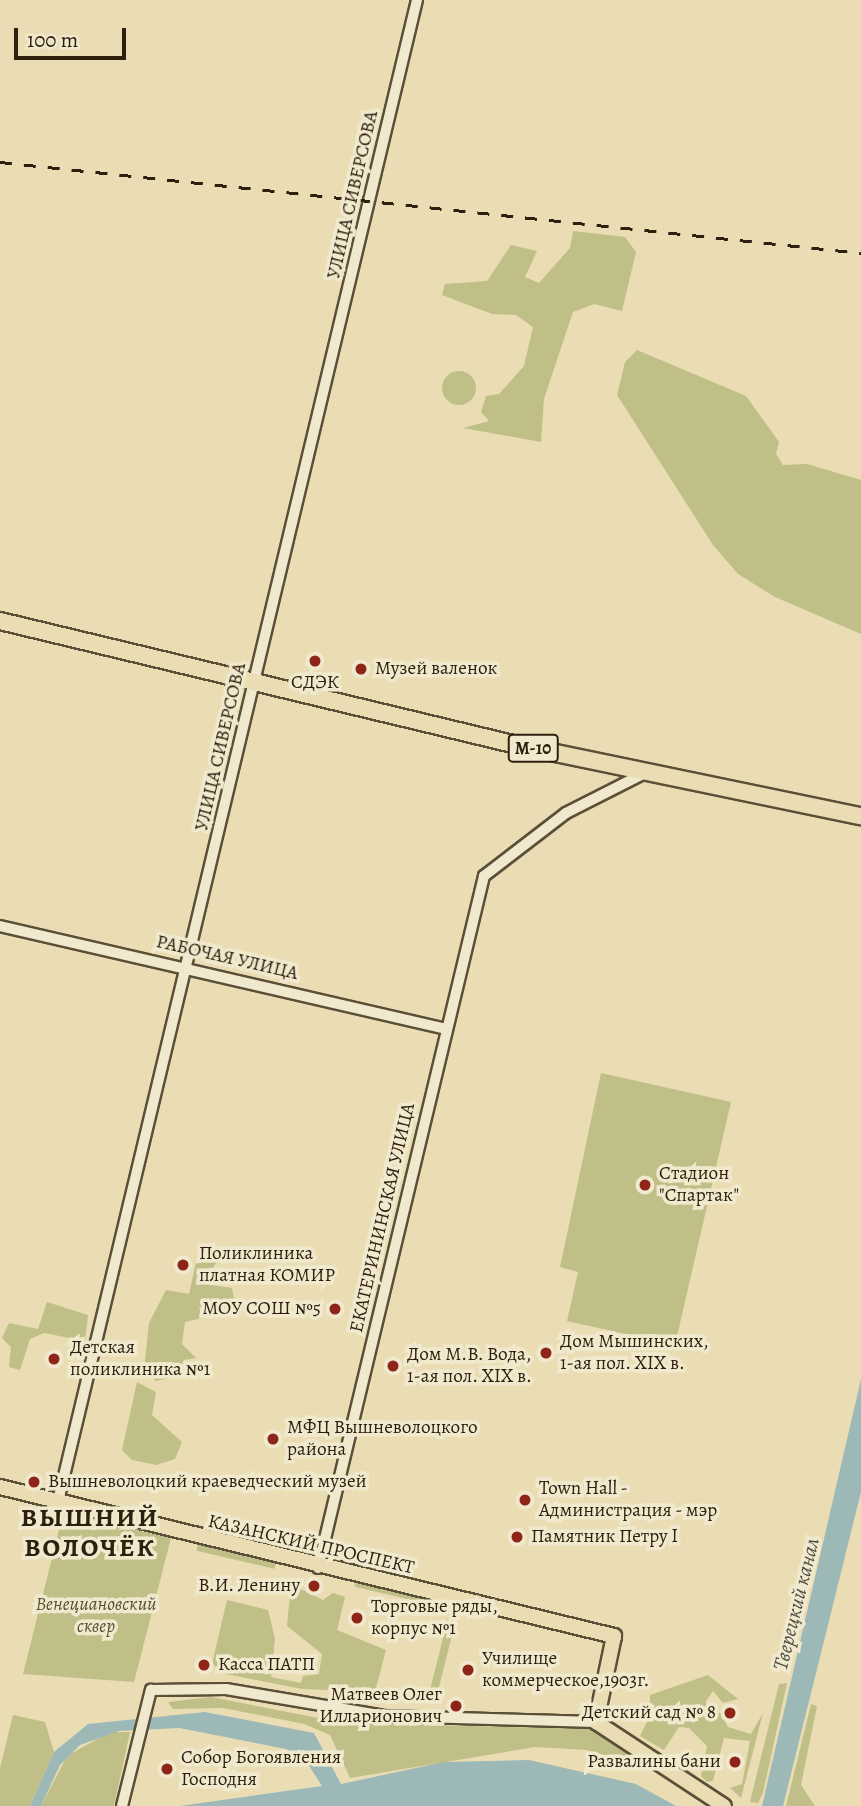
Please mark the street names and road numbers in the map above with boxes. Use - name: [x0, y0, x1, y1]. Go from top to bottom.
- street label: УЛИЦА СИВЕРСОВА: [323, 109, 383, 281]
- street label: УЛИЦА СИВЕРСОВА: [191, 661, 251, 833]
- road number: М-10: [507, 734, 559, 762]
- street label: РАБОЧАЯ УЛИЦА: [154, 931, 300, 985]
- street label: ЕКАТЕРИНИНСКАЯ УЛИЦА: [345, 1101, 421, 1335]
- street label: КАЗАНСКИЙ ПРОСПЕКТ: [206, 1510, 416, 1580]

